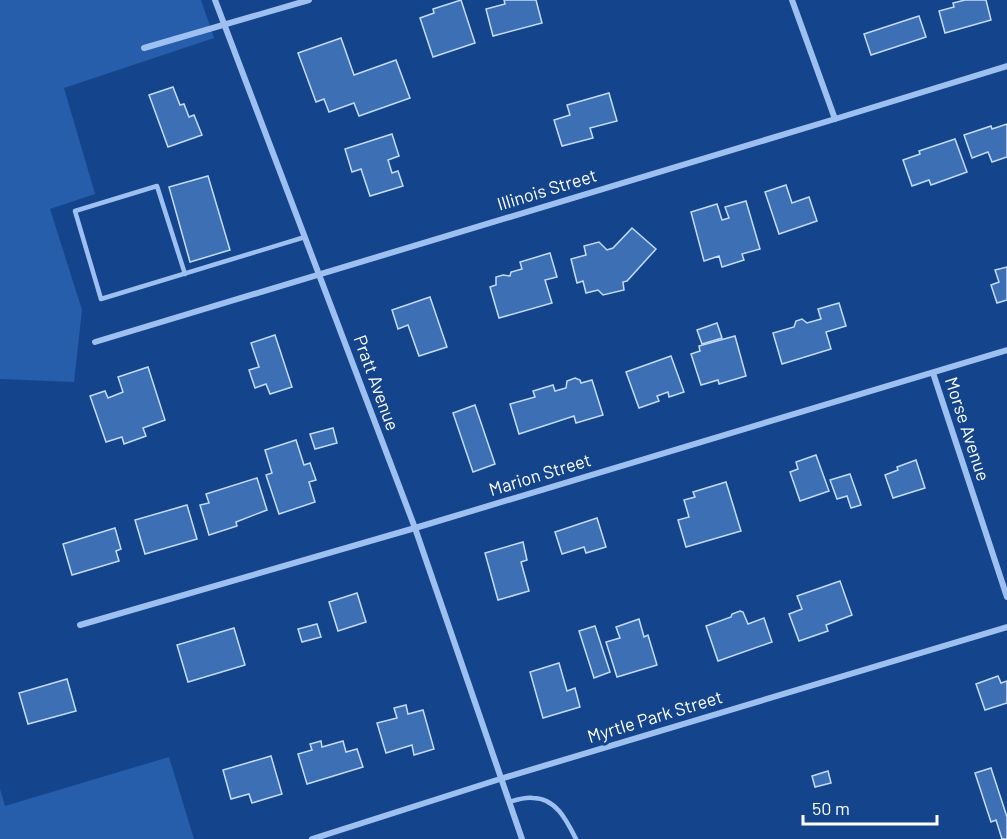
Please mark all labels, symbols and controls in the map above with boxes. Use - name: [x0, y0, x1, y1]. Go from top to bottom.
- street label: Illinois Street: [494, 163, 599, 215]
- street label: Pratt Avenue: [349, 332, 404, 434]
- street label: Morse Avenue: [941, 374, 995, 484]
- street label: Marion Street: [486, 448, 593, 500]
- street label: Myrtle Park Street: [585, 685, 725, 747]
- scale bar: [803, 788, 936, 826]
- text: 50 m: [812, 797, 850, 819]

